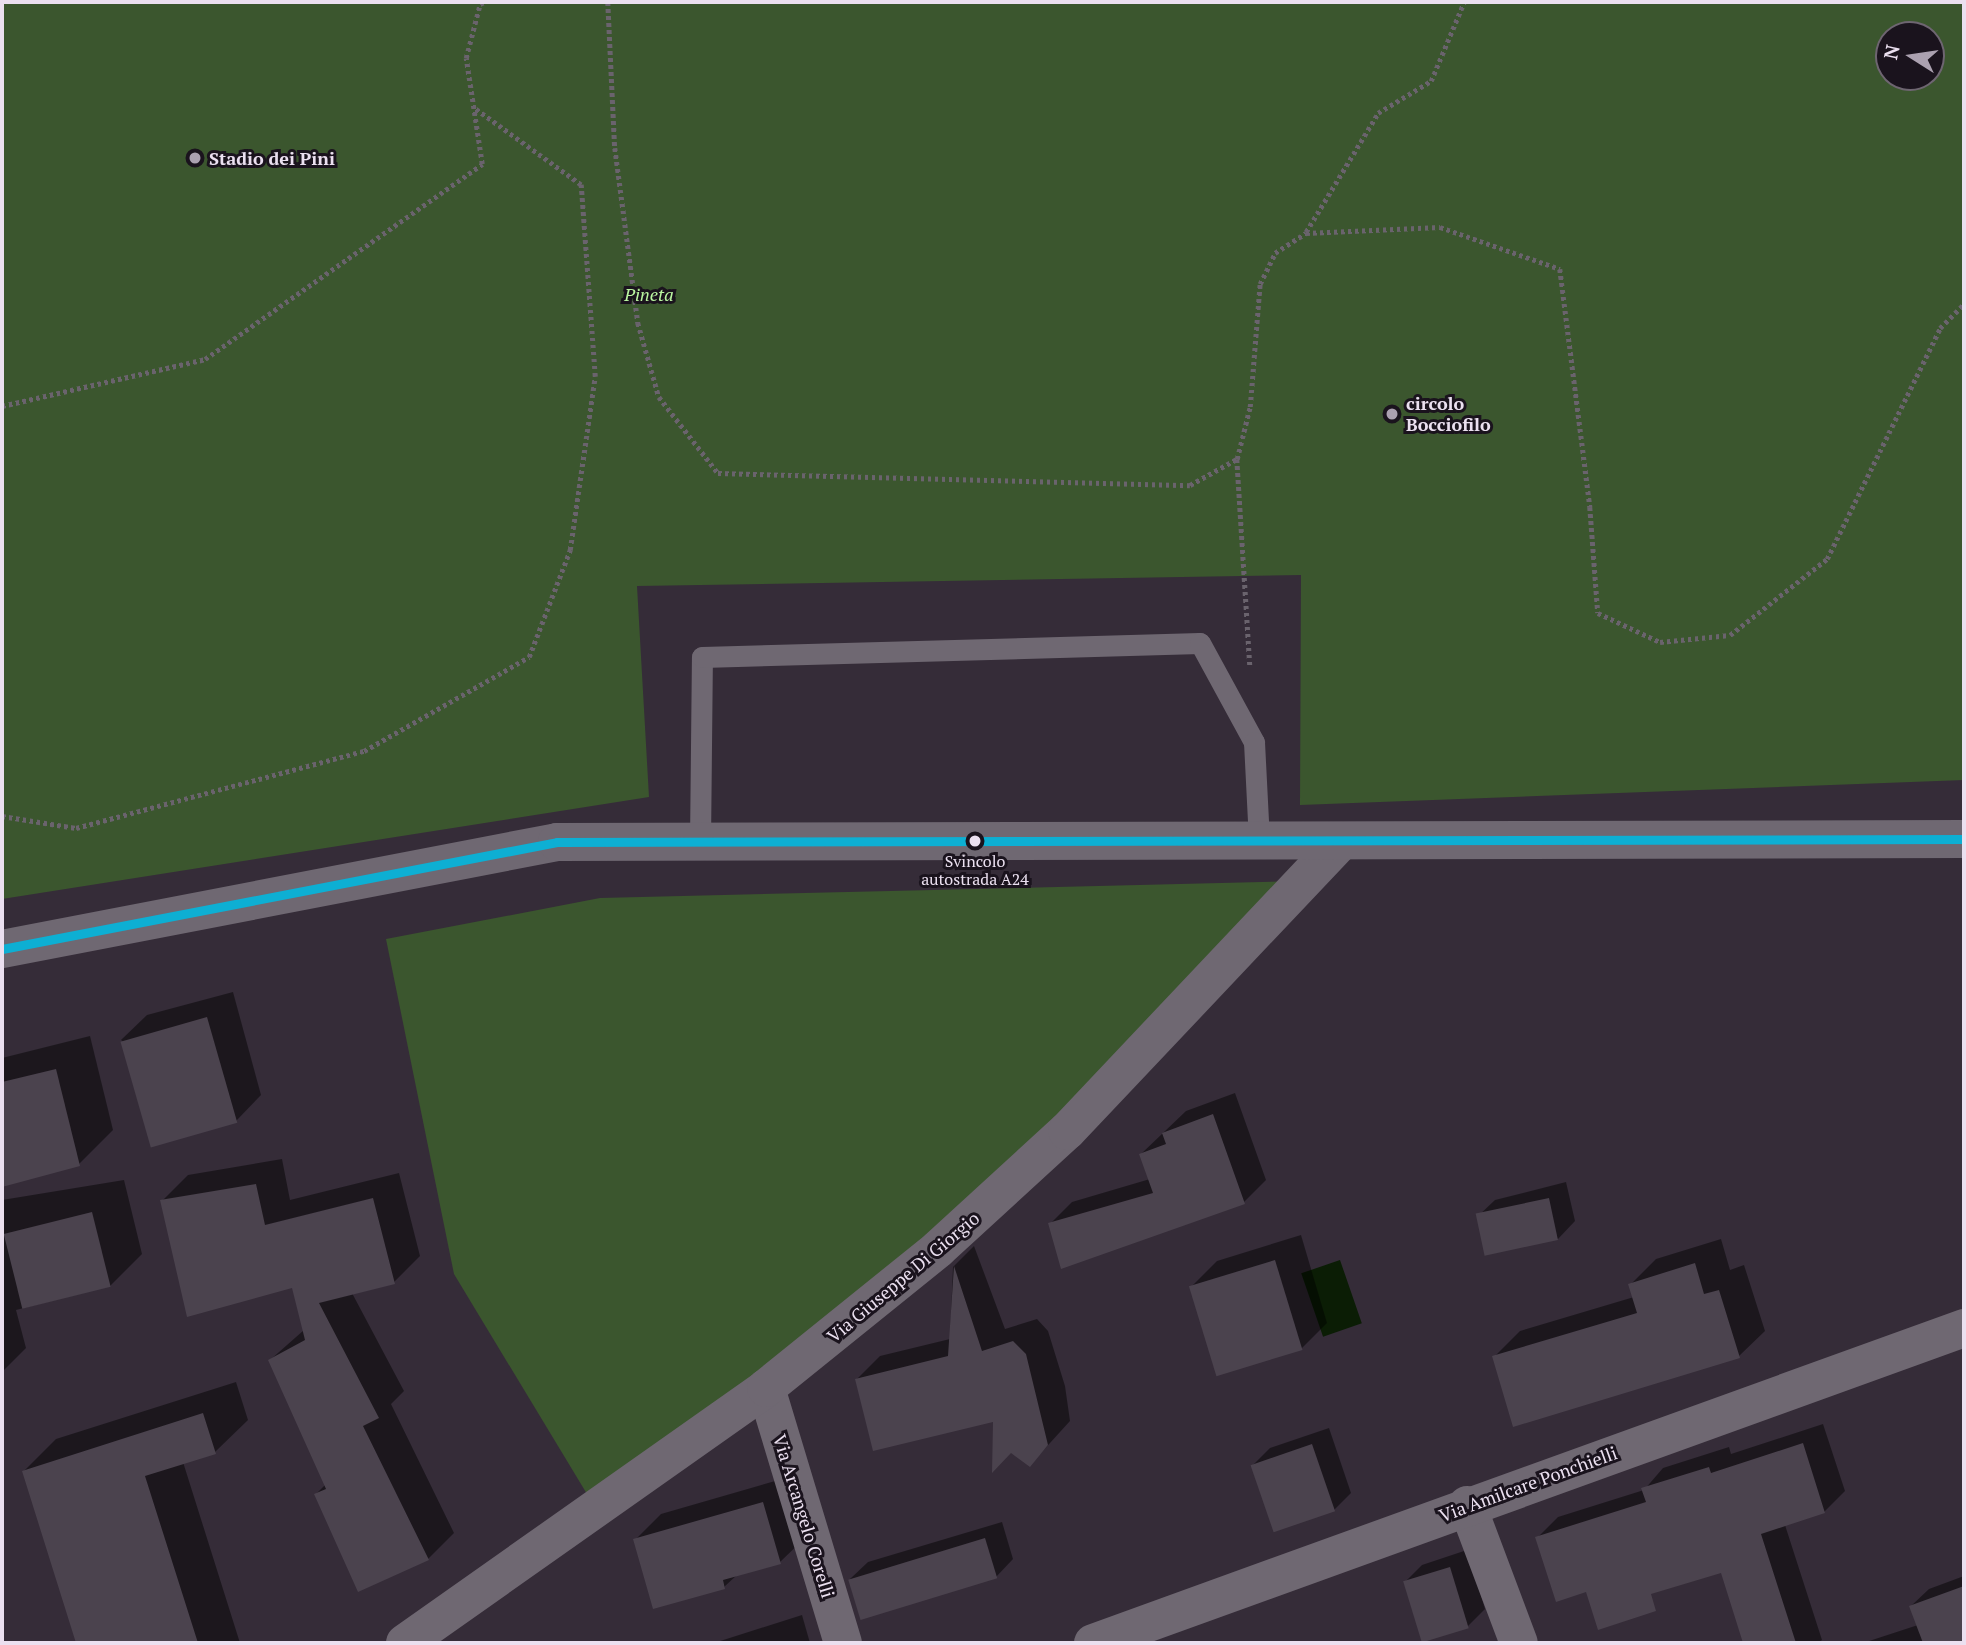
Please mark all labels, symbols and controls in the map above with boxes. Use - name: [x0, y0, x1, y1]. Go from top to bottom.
- north arrow: [1875, 21, 1945, 91]
- text: N: [1877, 42, 1905, 62]
- place label: Stadio dei Pini: [209, 147, 335, 169]
- marker: Stadio dei Pini: [187, 150, 203, 166]
- park label: Pineta: [624, 283, 674, 305]
- place label: circolo Bocciofilo: [1406, 393, 1491, 436]
- marker: circolo Bocciofilo: [1384, 406, 1400, 422]
- marker: Svincolo autostrada A24: [968, 834, 982, 848]
- place label: Svincolo autostrada A24: [921, 851, 1029, 889]
- street label: Via Giuseppe Di Giorgio: [823, 1207, 983, 1347]
- street label: Via Arcangelo Corelli: [769, 1431, 839, 1601]
- street label: Via Amilcare Ponchielli: [1436, 1442, 1620, 1526]

